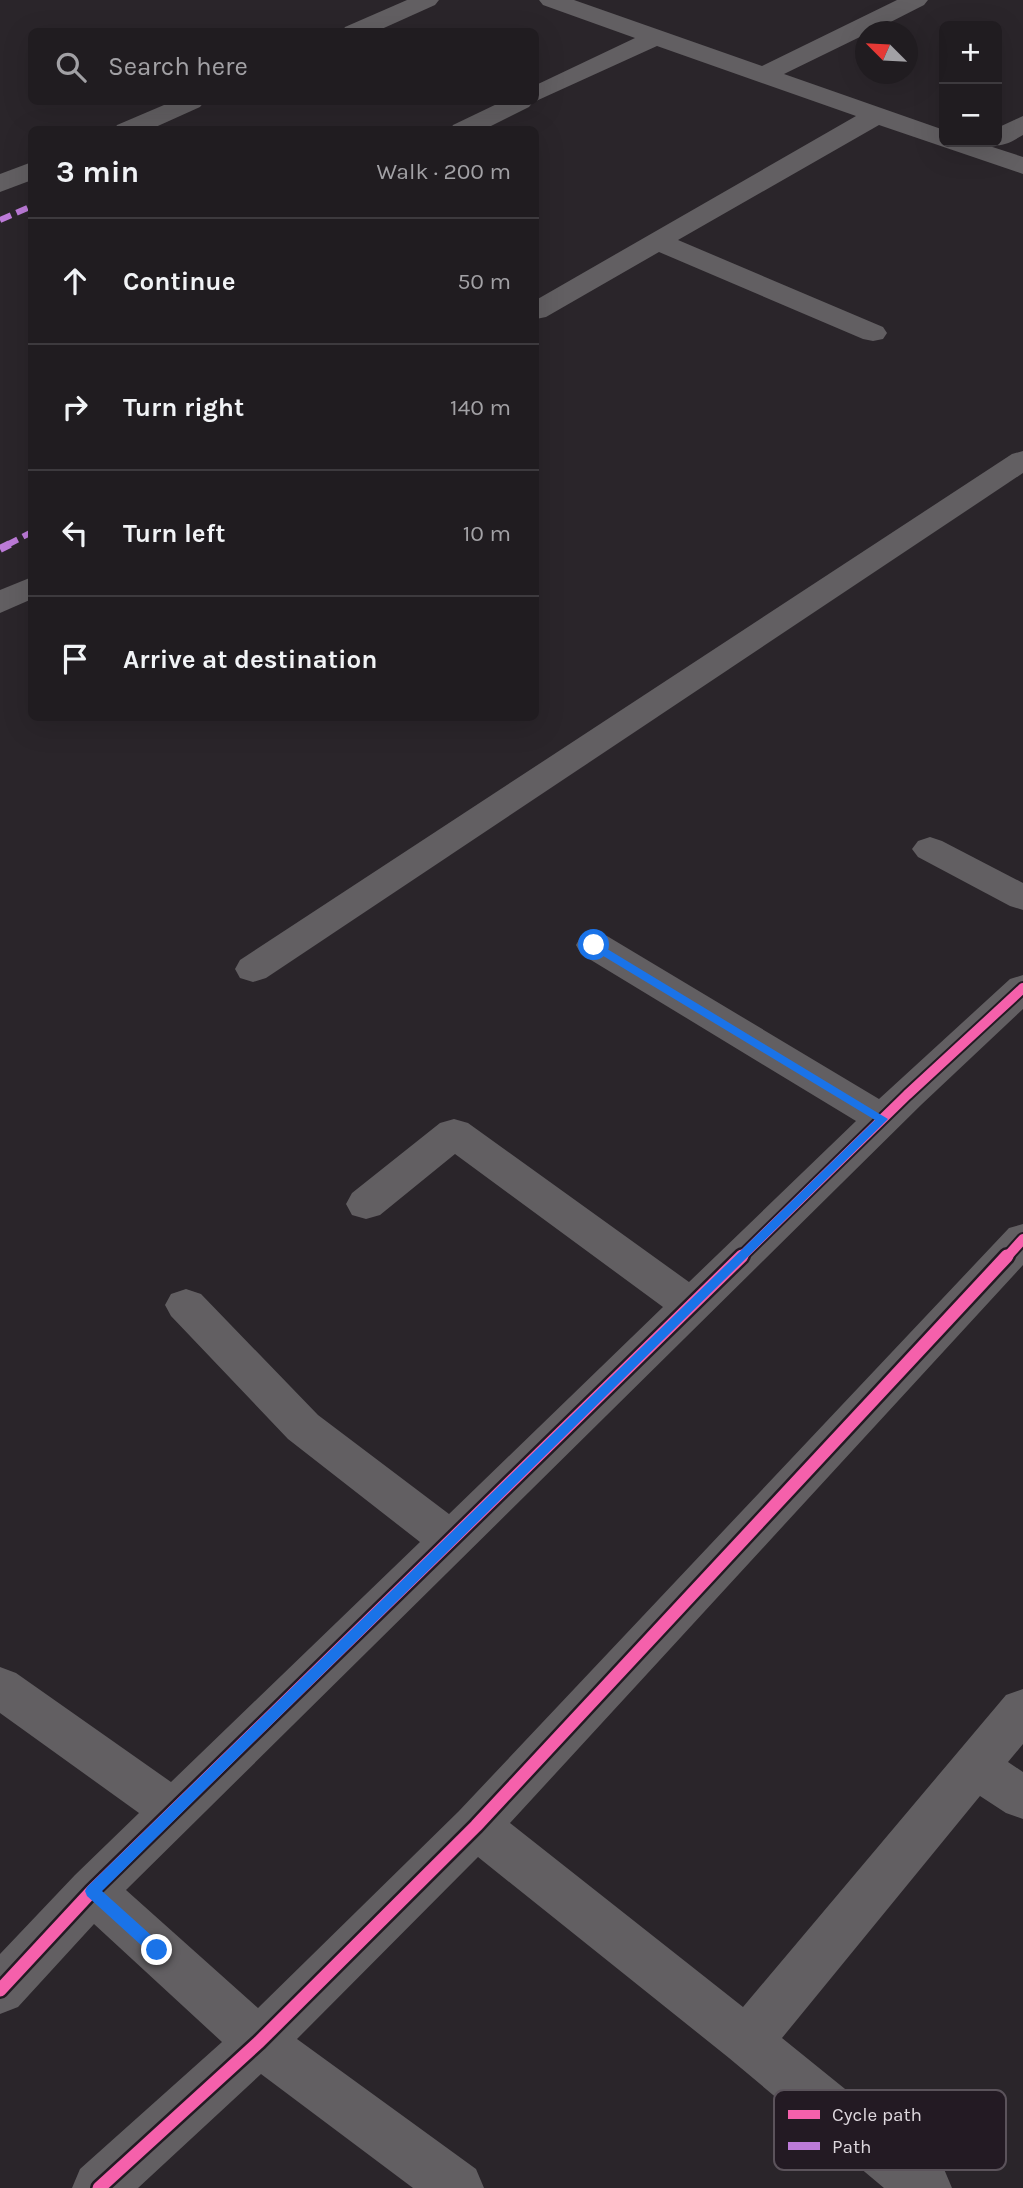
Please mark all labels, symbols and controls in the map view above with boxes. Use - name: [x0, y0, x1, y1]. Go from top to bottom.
- north arrow: [855, 21, 918, 84]
- map controls: [939, 21, 1002, 147]
- button: +: [939, 21, 1002, 84]
- search box: [28, 28, 539, 105]
- icon: search: [52, 48, 90, 86]
- text: Search here: [108, 51, 248, 82]
- button: −: [939, 84, 1002, 147]
- text: 3 min: [56, 154, 139, 190]
- text: Walk · 200 m: [376, 158, 511, 185]
- icon: ahead: [56, 262, 94, 300]
- text: Continue: [123, 266, 235, 297]
- text: 50 m: [457, 268, 511, 295]
- icon: right: [56, 388, 94, 426]
- text: Turn right: [123, 392, 244, 423]
- text: 140 m: [450, 394, 511, 421]
- icon: left: [56, 514, 94, 552]
- text: Turn left: [123, 518, 225, 549]
- text: 10 m: [463, 520, 511, 547]
- icon: arrive: [56, 640, 94, 678]
- text: Arrive at destination: [123, 644, 377, 675]
- route start: [578, 929, 609, 960]
- route end: [141, 1934, 172, 1965]
- legend: [774, 2090, 1006, 2170]
- text: Cycle path: [832, 2104, 922, 2126]
- text: Path: [832, 2136, 872, 2158]

